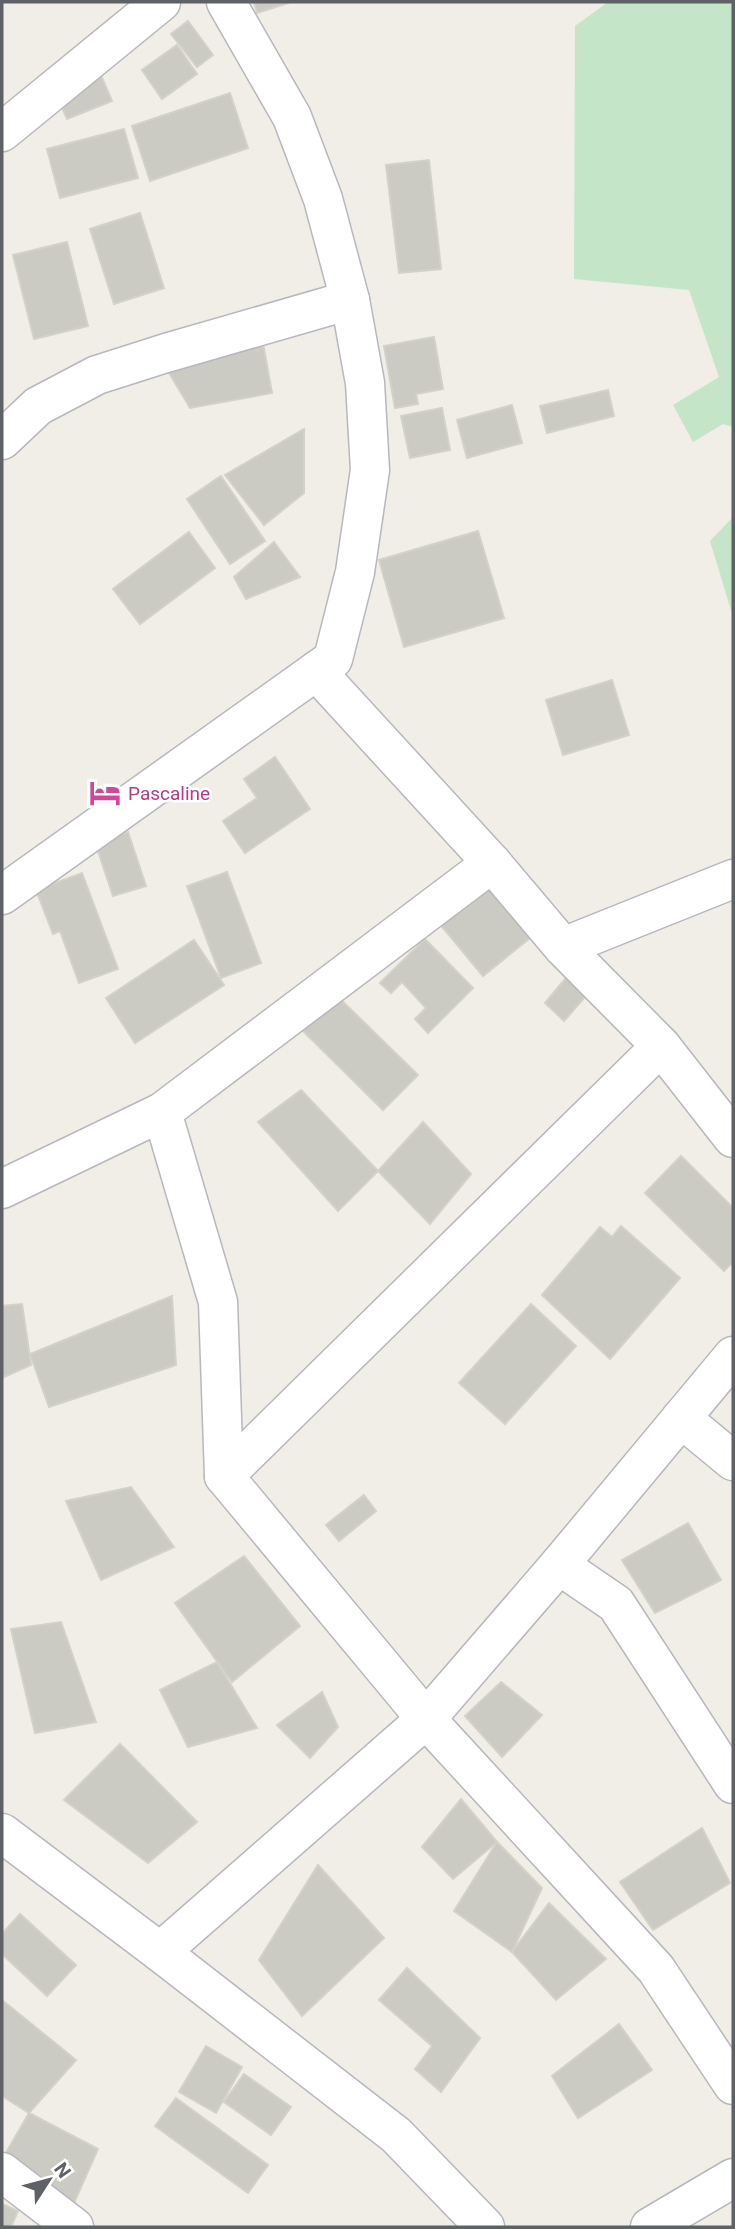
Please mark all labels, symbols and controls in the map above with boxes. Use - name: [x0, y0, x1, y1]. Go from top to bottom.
- hotel icon: Pascaline: [88, 776, 122, 810]
- place label: Pascaline: [128, 782, 210, 805]
- north arrow: [14, 2145, 84, 2215]
- text: N: [49, 2158, 76, 2182]

